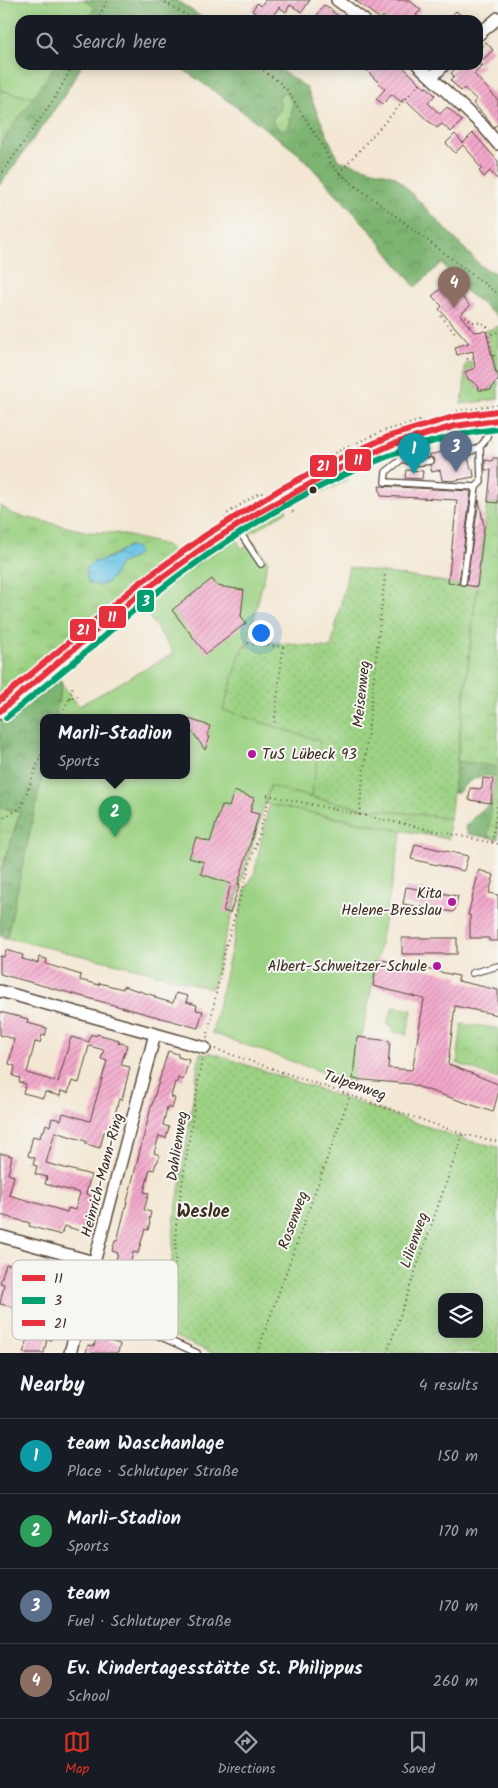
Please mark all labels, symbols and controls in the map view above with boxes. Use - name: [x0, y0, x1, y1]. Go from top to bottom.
- search box: [15, 15, 483, 70]
- text: Search here: [73, 28, 167, 58]
- icon: search: [33, 29, 61, 57]
- pin: 4: [438, 267, 470, 308]
- pin: 3: [440, 431, 472, 472]
- pin: 1: [398, 433, 430, 474]
- line badge: 11: [344, 448, 372, 472]
- text: 11: [354, 450, 363, 472]
- line badge: 21: [309, 454, 338, 478]
- text: 21: [317, 456, 330, 478]
- unlabelled marker: [308, 485, 318, 495]
- line badge: 3: [136, 589, 155, 613]
- text: 3: [141, 591, 150, 613]
- line badge: 11: [98, 605, 127, 629]
- text: 11: [108, 607, 117, 629]
- line badge: 21: [69, 618, 97, 642]
- text: 21: [77, 620, 90, 642]
- your location: [248, 620, 274, 646]
- street label: Meisenweg: [347, 659, 377, 729]
- popup: [40, 714, 190, 779]
- text: Marli-Stadion: [58, 719, 172, 749]
- place label: TuS Lübeck 93: [262, 743, 357, 767]
- marker: TuS Lübeck 93: [246, 748, 258, 760]
- text: Sports: [58, 749, 100, 774]
- pin: 2: [99, 796, 131, 837]
- place label: Kita Helene-Bresslau: [341, 882, 442, 923]
- marker: Kita Helene-Bresslau: [446, 896, 458, 908]
- place label: Albert-Schweitzer-Schule: [268, 955, 427, 979]
- marker: Albert-Schweitzer-Schule: [431, 960, 443, 972]
- street label: Tulpenweg: [320, 1064, 389, 1108]
- street label: Dahlienweg: [161, 1109, 195, 1183]
- street label: Heinrich-Mann-Ring: [75, 1110, 131, 1240]
- street label: Rosenweg: [272, 1188, 316, 1253]
- district label: Wesloe: [176, 1198, 230, 1227]
- street label: Lilienweg: [394, 1209, 436, 1272]
- legend: [12, 1260, 178, 1340]
- text: 11: [54, 1268, 63, 1290]
- text: 3: [54, 1290, 62, 1312]
- map controls: [438, 1293, 483, 1338]
- button: layers: [438, 1293, 483, 1338]
- text: 21: [54, 1313, 67, 1335]
- text: Nearby: [20, 1369, 85, 1402]
- text: 4 results: [419, 1373, 478, 1398]
- text: team Waschanlage: [67, 1429, 224, 1459]
- text: 1: [34, 1444, 38, 1469]
- text: 150 m: [437, 1444, 478, 1469]
- text: Place · Schlutuper Straße: [67, 1459, 238, 1484]
- text: Marli-Stadion: [67, 1504, 181, 1534]
- text: 2: [31, 1519, 41, 1544]
- text: 170 m: [438, 1519, 478, 1544]
- text: Sports: [67, 1534, 109, 1559]
- text: team: [67, 1579, 110, 1609]
- text: 3: [32, 1594, 40, 1619]
- text: 170 m: [438, 1594, 478, 1619]
- text: Fuel · Schlutuper Straße: [67, 1609, 231, 1634]
- text: Ev. Kindertagesstätte St. Philippus: [67, 1654, 363, 1684]
- text: 4: [32, 1669, 40, 1694]
- text: 260 m: [433, 1669, 478, 1694]
- text: School: [67, 1684, 110, 1709]
- tab: Map: [63, 1728, 91, 1780]
- tab: Directions: [217, 1728, 275, 1780]
- tab: Saved: [402, 1728, 435, 1780]

